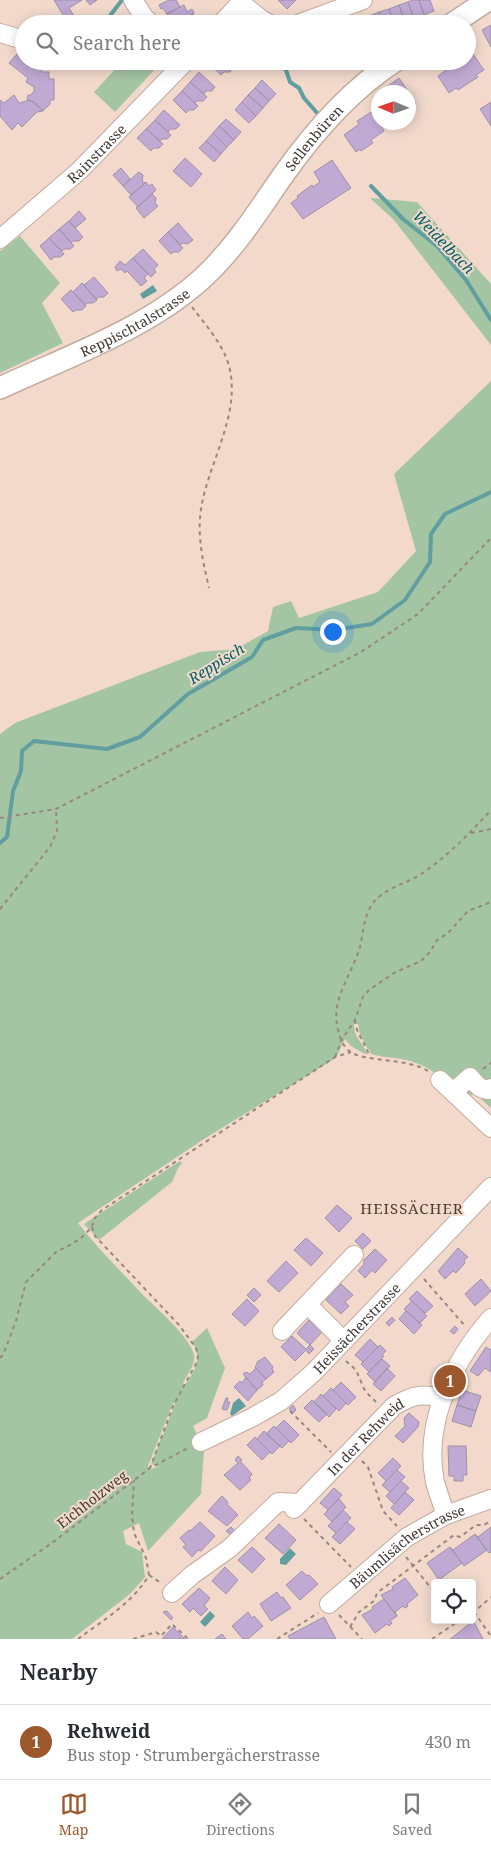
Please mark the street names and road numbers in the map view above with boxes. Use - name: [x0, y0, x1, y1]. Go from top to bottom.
- street label: Sellenbüren: [280, 100, 347, 174]
- street label: Rainstrasse: [63, 119, 130, 187]
- street label: Reppischtalstrasse: [77, 283, 193, 361]
- street label: Heissächerstrasse: [308, 1278, 404, 1377]
- street label: In der Rehweid: [323, 1393, 407, 1479]
- street label: Eichholzweg: [53, 1465, 132, 1533]
- street label: Bäumlisächerstrasse: [345, 1500, 467, 1592]

